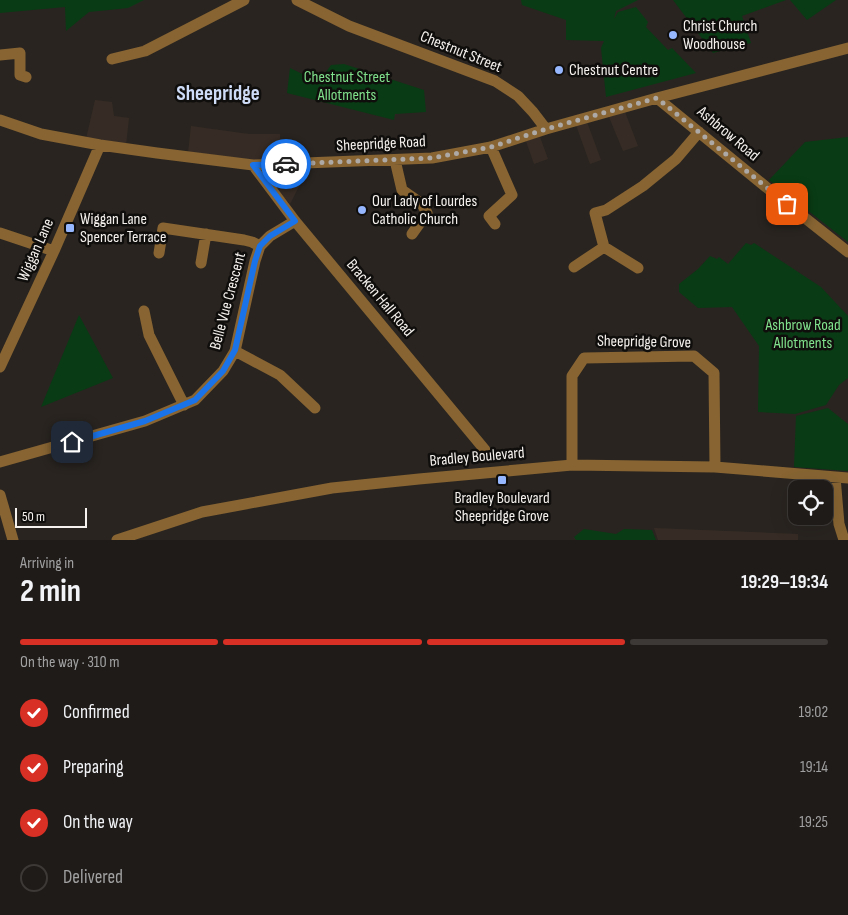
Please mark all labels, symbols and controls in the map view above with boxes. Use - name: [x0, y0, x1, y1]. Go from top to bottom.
- place label: Christ Church Woodhouse: [683, 17, 757, 54]
- street label: Chestnut Street: [417, 27, 505, 77]
- marker: Christ Church Woodhouse: [667, 29, 679, 41]
- place label: Chestnut Centre: [569, 61, 658, 80]
- marker: Chestnut Centre: [553, 64, 565, 76]
- park label: Chestnut Street Allotments: [304, 68, 390, 105]
- district label: Sheepridge: [176, 81, 260, 106]
- street label: Ashbrow Road: [692, 102, 763, 165]
- street label: Sheepridge Road: [336, 132, 426, 156]
- courier: [261, 139, 311, 189]
- icon: car: [272, 150, 300, 178]
- pin: [766, 183, 808, 225]
- icon: bag: [773, 190, 801, 218]
- place label: Our Lady of Lourdes Catholic Church: [372, 192, 477, 229]
- marker: Our Lady of Lourdes Catholic Church: [356, 204, 368, 216]
- place label: Wiggan Lane Spencer Terrace: [80, 210, 166, 247]
- street label: Wiggan Lane: [14, 216, 58, 284]
- marker: Wiggan Lane Spencer Terrace: [64, 222, 76, 234]
- street label: Belle Vue Crescent: [206, 250, 250, 352]
- street label: Bracken Hall Road: [342, 255, 418, 341]
- park label: Ashbrow Road Allotments: [764, 316, 841, 353]
- street label: Sheepridge Grove: [597, 332, 691, 352]
- pin: [51, 421, 93, 463]
- icon: home: [58, 428, 86, 456]
- street label: Bradley Boulevard: [429, 443, 525, 471]
- marker: Bradley Boulevard Sheepridge Grove: [496, 474, 508, 486]
- map controls: [788, 480, 833, 525]
- button: locate: [788, 480, 833, 525]
- place label: Bradley Boulevard Sheepridge Grove: [454, 489, 550, 526]
- scale bar: [15, 505, 88, 528]
- text: 50 m: [22, 508, 45, 525]
- text: Arriving in: [20, 554, 74, 573]
- text: 19:29–19:34: [741, 571, 828, 594]
- text: 2 min: [20, 572, 81, 611]
- text: On the way · 310 m: [20, 653, 119, 672]
- icon: check: [20, 699, 48, 727]
- text: Confirmed: [63, 701, 130, 724]
- text: 19:02: [799, 703, 828, 722]
- icon: check: [20, 754, 48, 782]
- text: Preparing: [63, 756, 124, 779]
- text: 19:14: [800, 758, 828, 777]
- icon: check: [20, 809, 48, 837]
- text: On the way: [63, 811, 133, 834]
- text: 19:25: [799, 813, 828, 832]
- text: Delivered: [63, 866, 123, 889]

